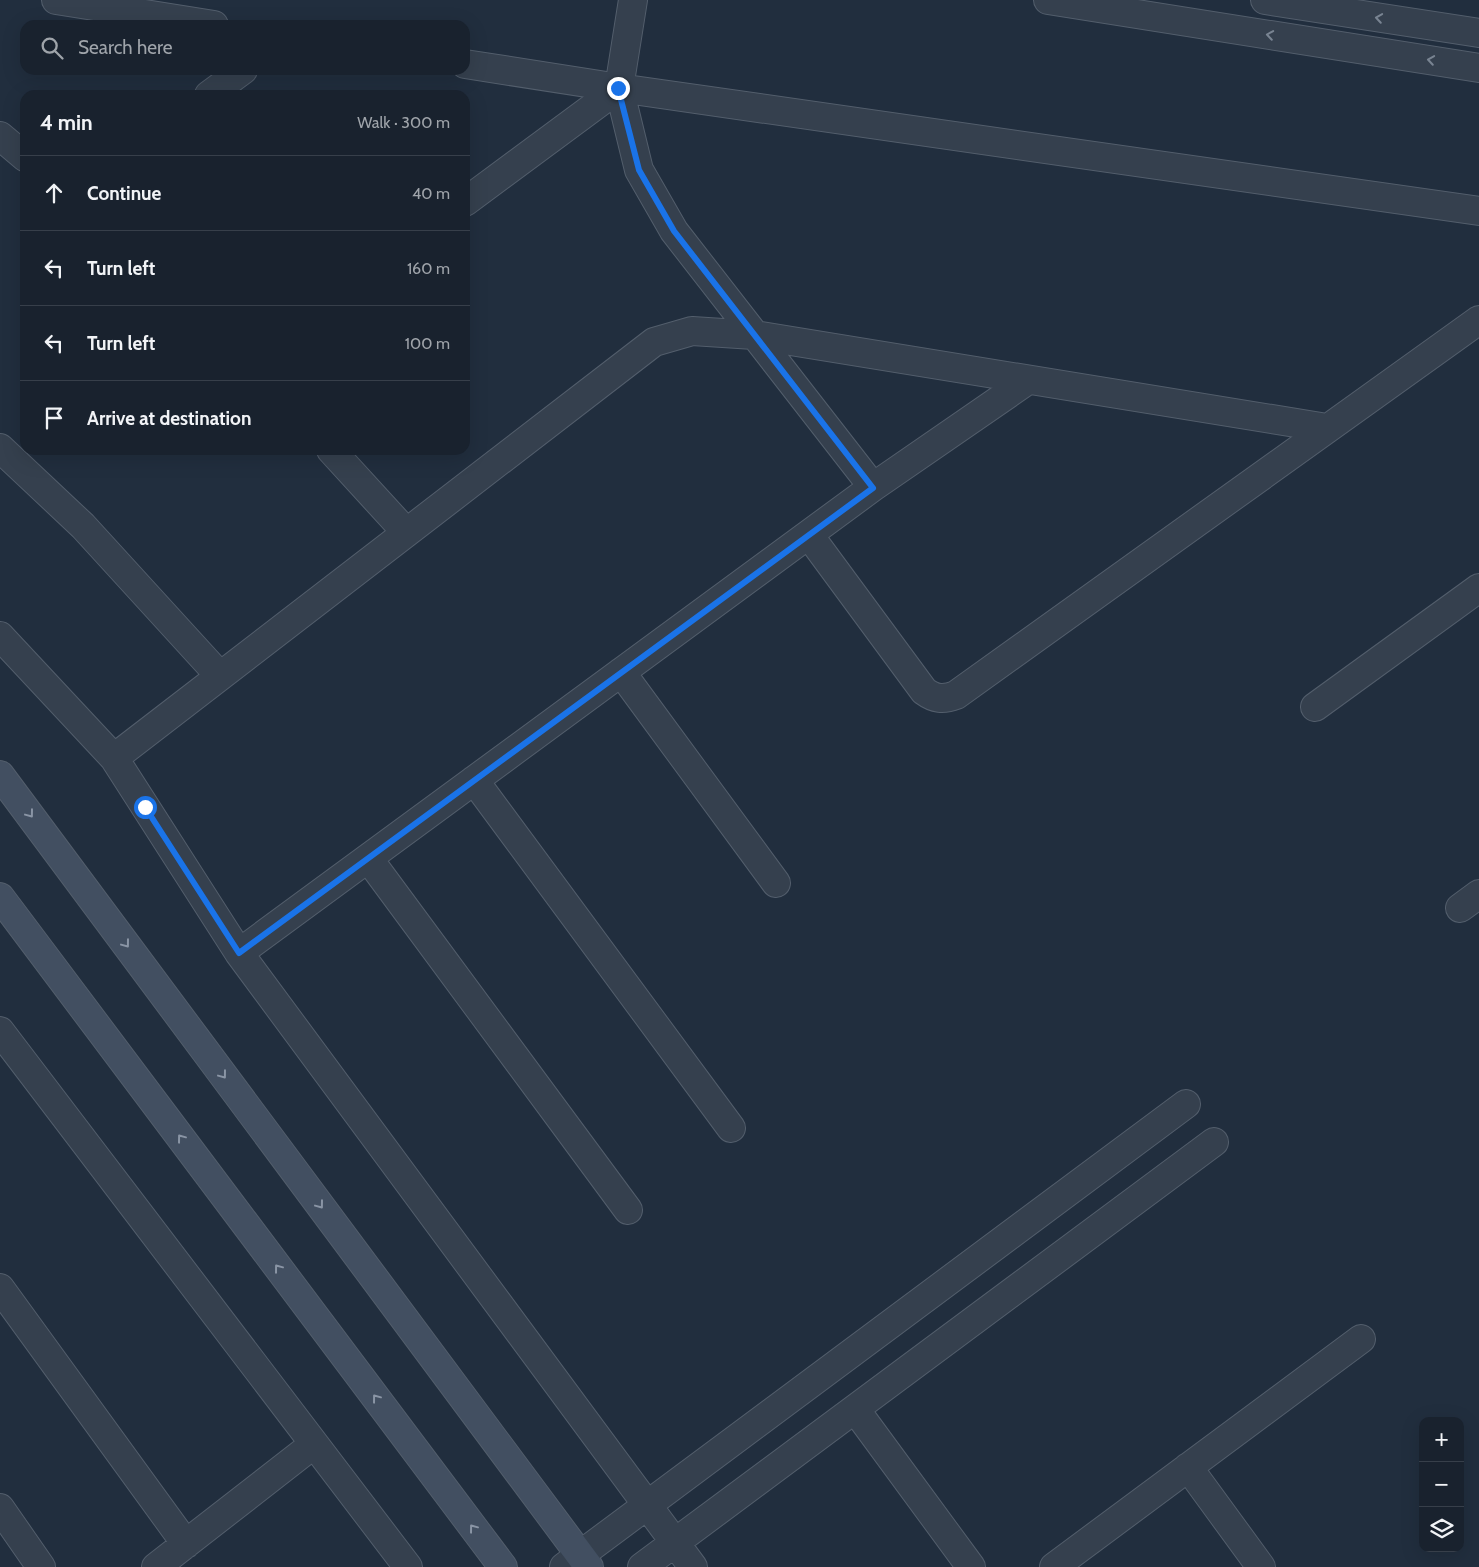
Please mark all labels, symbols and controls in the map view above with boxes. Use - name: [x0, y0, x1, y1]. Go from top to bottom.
- one-way arrow: [1375, 13, 1383, 23]
- search box: [20, 20, 470, 75]
- one-way arrow: [1266, 30, 1274, 41]
- icon: search: [38, 34, 66, 62]
- text: Search here: [78, 36, 172, 59]
- one-way arrow: [1426, 56, 1435, 66]
- route end: [607, 77, 630, 100]
- text: 4 min: [40, 110, 93, 135]
- text: Walk · 300 m: [357, 113, 450, 132]
- icon: ahead: [40, 179, 68, 207]
- text: Continue: [87, 182, 161, 205]
- text: 40 m: [412, 184, 450, 203]
- icon: left: [40, 254, 68, 282]
- text: Turn left: [87, 257, 155, 280]
- text: 160 m: [407, 259, 450, 278]
- icon: left: [40, 329, 68, 357]
- text: Turn left: [87, 332, 155, 355]
- text: 100 m: [405, 334, 450, 353]
- icon: arrive: [40, 404, 68, 432]
- text: Arrive at destination: [87, 407, 251, 430]
- route start: [134, 796, 157, 819]
- one-way arrow: [24, 808, 32, 817]
- one-way arrow: [121, 938, 129, 947]
- one-way arrow: [217, 1069, 226, 1078]
- one-way arrow: [178, 1134, 187, 1144]
- one-way arrow: [314, 1199, 323, 1209]
- one-way arrow: [276, 1265, 284, 1274]
- one-way arrow: [373, 1394, 382, 1404]
- map controls: [1419, 1417, 1464, 1552]
- button: +: [1419, 1417, 1464, 1462]
- button: −: [1419, 1462, 1464, 1507]
- button: layers: [1419, 1507, 1464, 1552]
- one-way arrow: [471, 1525, 479, 1534]

